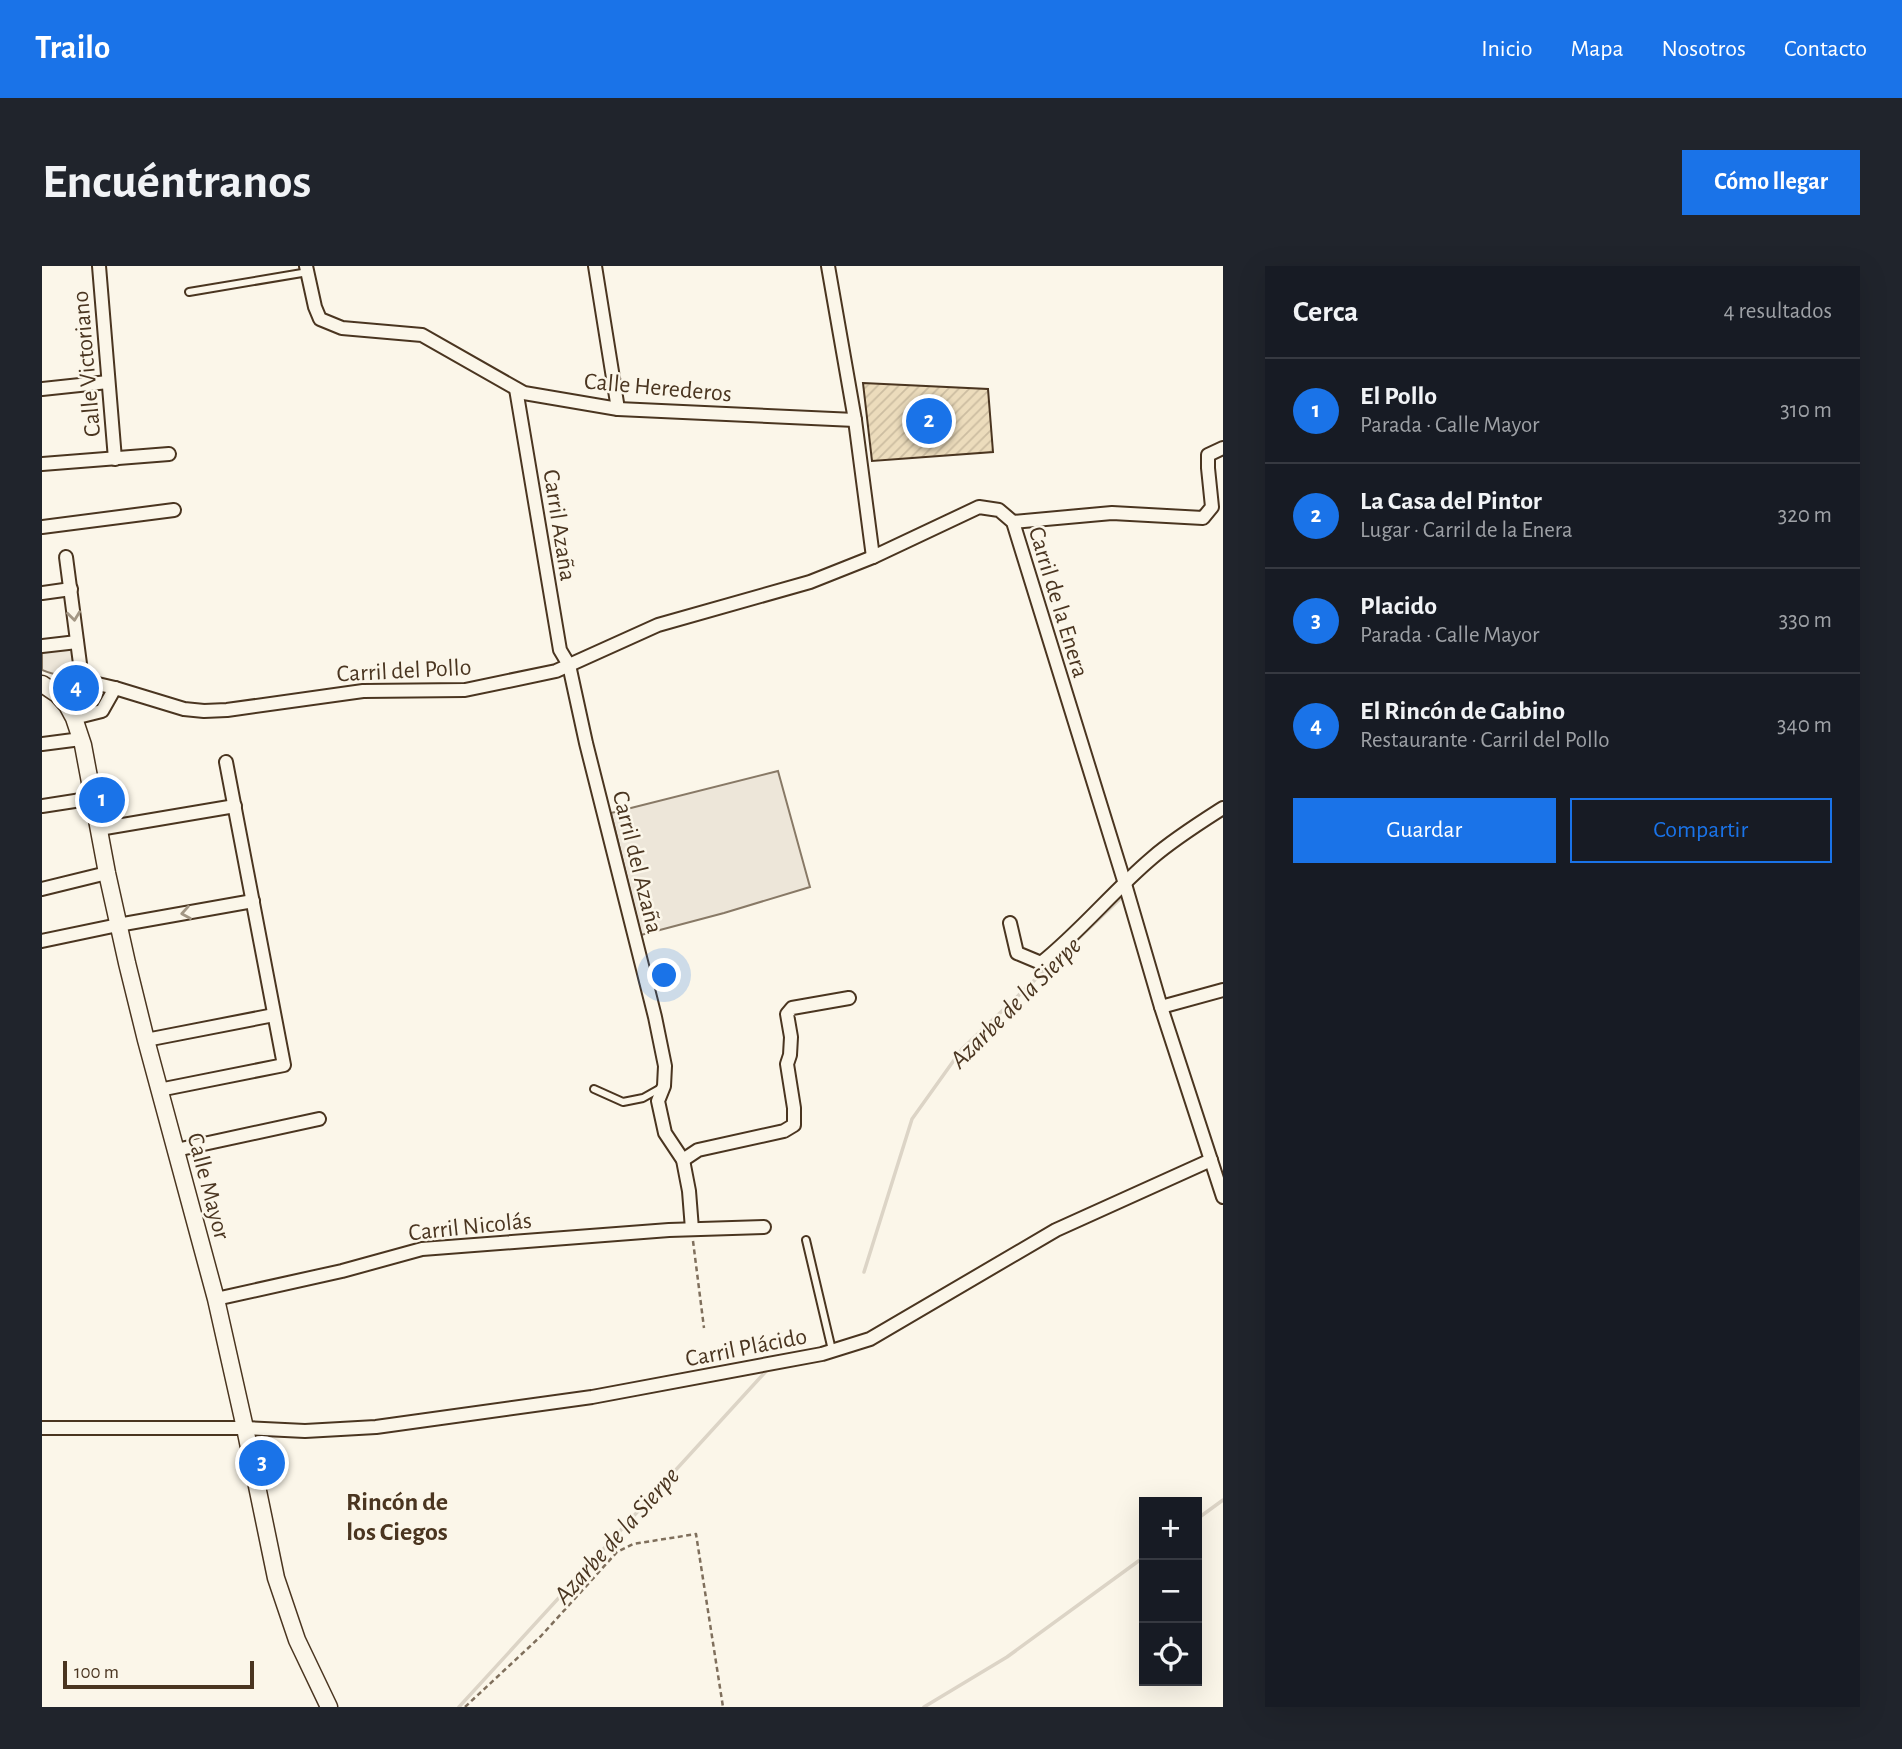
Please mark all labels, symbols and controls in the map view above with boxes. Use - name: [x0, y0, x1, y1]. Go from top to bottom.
- text: Trailo: [35, 32, 110, 65]
- text: Inicio: [1481, 37, 1532, 61]
- text: Mapa: [1570, 37, 1624, 61]
- text: Nosotros: [1662, 37, 1746, 61]
- text: Contacto: [1784, 37, 1867, 61]
- button: Cómo llegar: [1682, 150, 1860, 215]
- text: Encuéntranos: [42, 158, 311, 207]
- street label: Calle Victoriano: [69, 290, 105, 438]
- text: Cerca: [1293, 297, 1358, 327]
- text: 4 resultados: [1724, 300, 1832, 323]
- street label: Calle Herederos: [583, 370, 733, 406]
- text: El Pollo: [1360, 383, 1437, 409]
- pin: 2: [906, 395, 952, 447]
- text: 1: [1312, 399, 1320, 422]
- text: 310 m: [1780, 399, 1832, 422]
- text: Parada · Calle Mayor: [1360, 414, 1540, 437]
- street label: Carril Azaña: [538, 468, 580, 583]
- text: La Casa del Pintor: [1360, 488, 1542, 514]
- text: 2: [1311, 504, 1321, 527]
- text: 320 m: [1778, 504, 1832, 527]
- text: Lugar · Carril de la Enera: [1360, 519, 1573, 542]
- street label: Carril de la Enera: [1024, 524, 1092, 681]
- text: Placido: [1360, 593, 1437, 619]
- text: 3: [1311, 609, 1321, 632]
- text: 330 m: [1779, 609, 1832, 632]
- one-way arrow: [67, 610, 82, 621]
- text: Parada · Calle Mayor: [1360, 624, 1540, 647]
- street label: Carril del Pollo: [336, 655, 472, 687]
- pin: 4: [53, 662, 99, 714]
- text: El Rincón de Gabino: [1360, 698, 1565, 724]
- text: 4: [1310, 714, 1322, 737]
- text: 340 m: [1777, 714, 1832, 737]
- text: Restaurante · Carril del Pollo: [1360, 729, 1610, 752]
- pin: 1: [79, 774, 125, 826]
- street label: Carril del Azaña: [608, 789, 666, 936]
- button: Guardar: [1293, 798, 1556, 863]
- button: Compartir: [1570, 798, 1832, 863]
- one-way arrow: [180, 905, 192, 920]
- water label: Azarbe de la Sierpe: [944, 932, 1086, 1074]
- your location: [647, 958, 681, 992]
- street label: Calle Mayor: [182, 1130, 234, 1242]
- street label: Carril Nicolás: [407, 1209, 533, 1245]
- street label: Carril Plácido: [683, 1324, 809, 1372]
- pin: 3: [239, 1437, 285, 1489]
- water label: Azarbe de la Sierpe: [548, 1462, 685, 1610]
- district label: Rincón de los Ciegos: [346, 1489, 448, 1545]
- map controls: [1139, 1497, 1202, 1686]
- button: +: [1139, 1497, 1202, 1560]
- button: −: [1139, 1560, 1202, 1623]
- button: locate: [1139, 1623, 1202, 1686]
- scale bar: [63, 1658, 254, 1690]
- text: 100 m: [74, 1663, 119, 1682]

